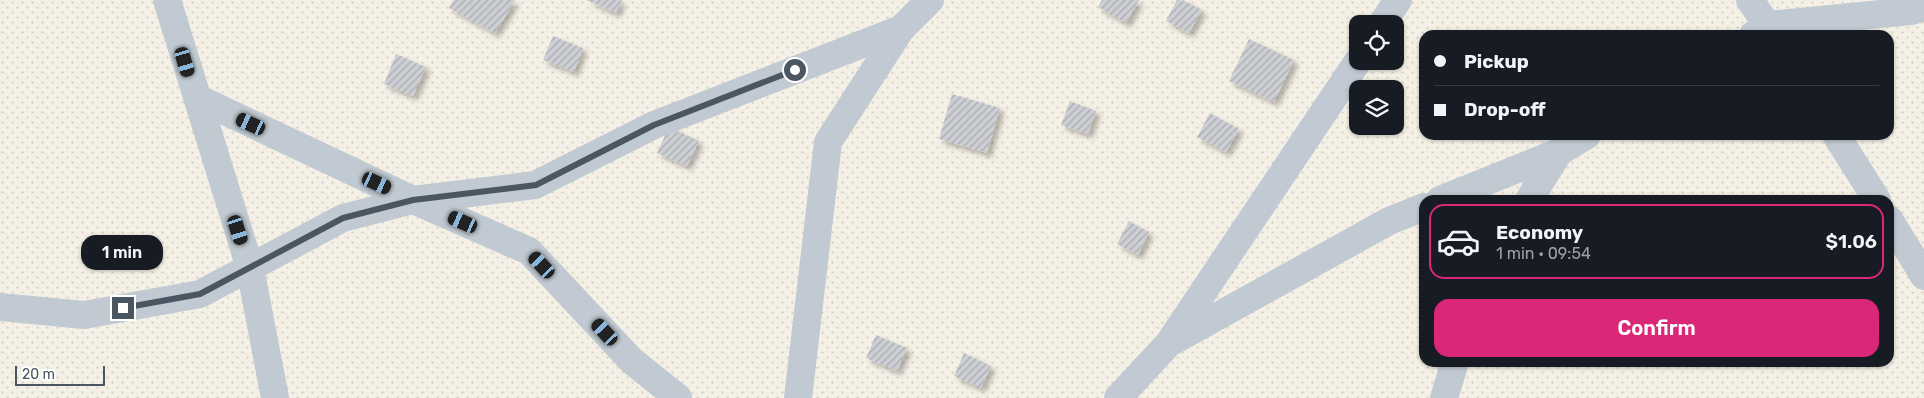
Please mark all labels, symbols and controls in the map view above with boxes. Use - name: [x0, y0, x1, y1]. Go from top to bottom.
- map controls: [1349, 15, 1404, 135]
- button: locate: [1349, 15, 1404, 70]
- car: [173, 45, 196, 79]
- text: Pickup: [1464, 50, 1529, 73]
- route start: [784, 59, 806, 81]
- button: layers: [1349, 80, 1404, 135]
- text: Drop-off: [1464, 98, 1546, 121]
- car: [234, 111, 267, 137]
- car: [360, 170, 393, 196]
- car: [446, 209, 479, 235]
- car: [226, 213, 249, 247]
- icon: car: [1436, 219, 1481, 264]
- text: Economy: [1496, 221, 1583, 244]
- text: $1.06: [1826, 230, 1877, 253]
- callout: 1 min: [82, 236, 164, 270]
- text: 1 min: [102, 243, 142, 262]
- text: 1 min · 09:54: [1496, 244, 1591, 263]
- car: [526, 249, 557, 281]
- route end: [112, 297, 134, 319]
- button: Confirm: [1434, 299, 1879, 357]
- car: [589, 316, 620, 348]
- scale bar: [15, 363, 105, 386]
- text: 20 m: [22, 366, 55, 383]

